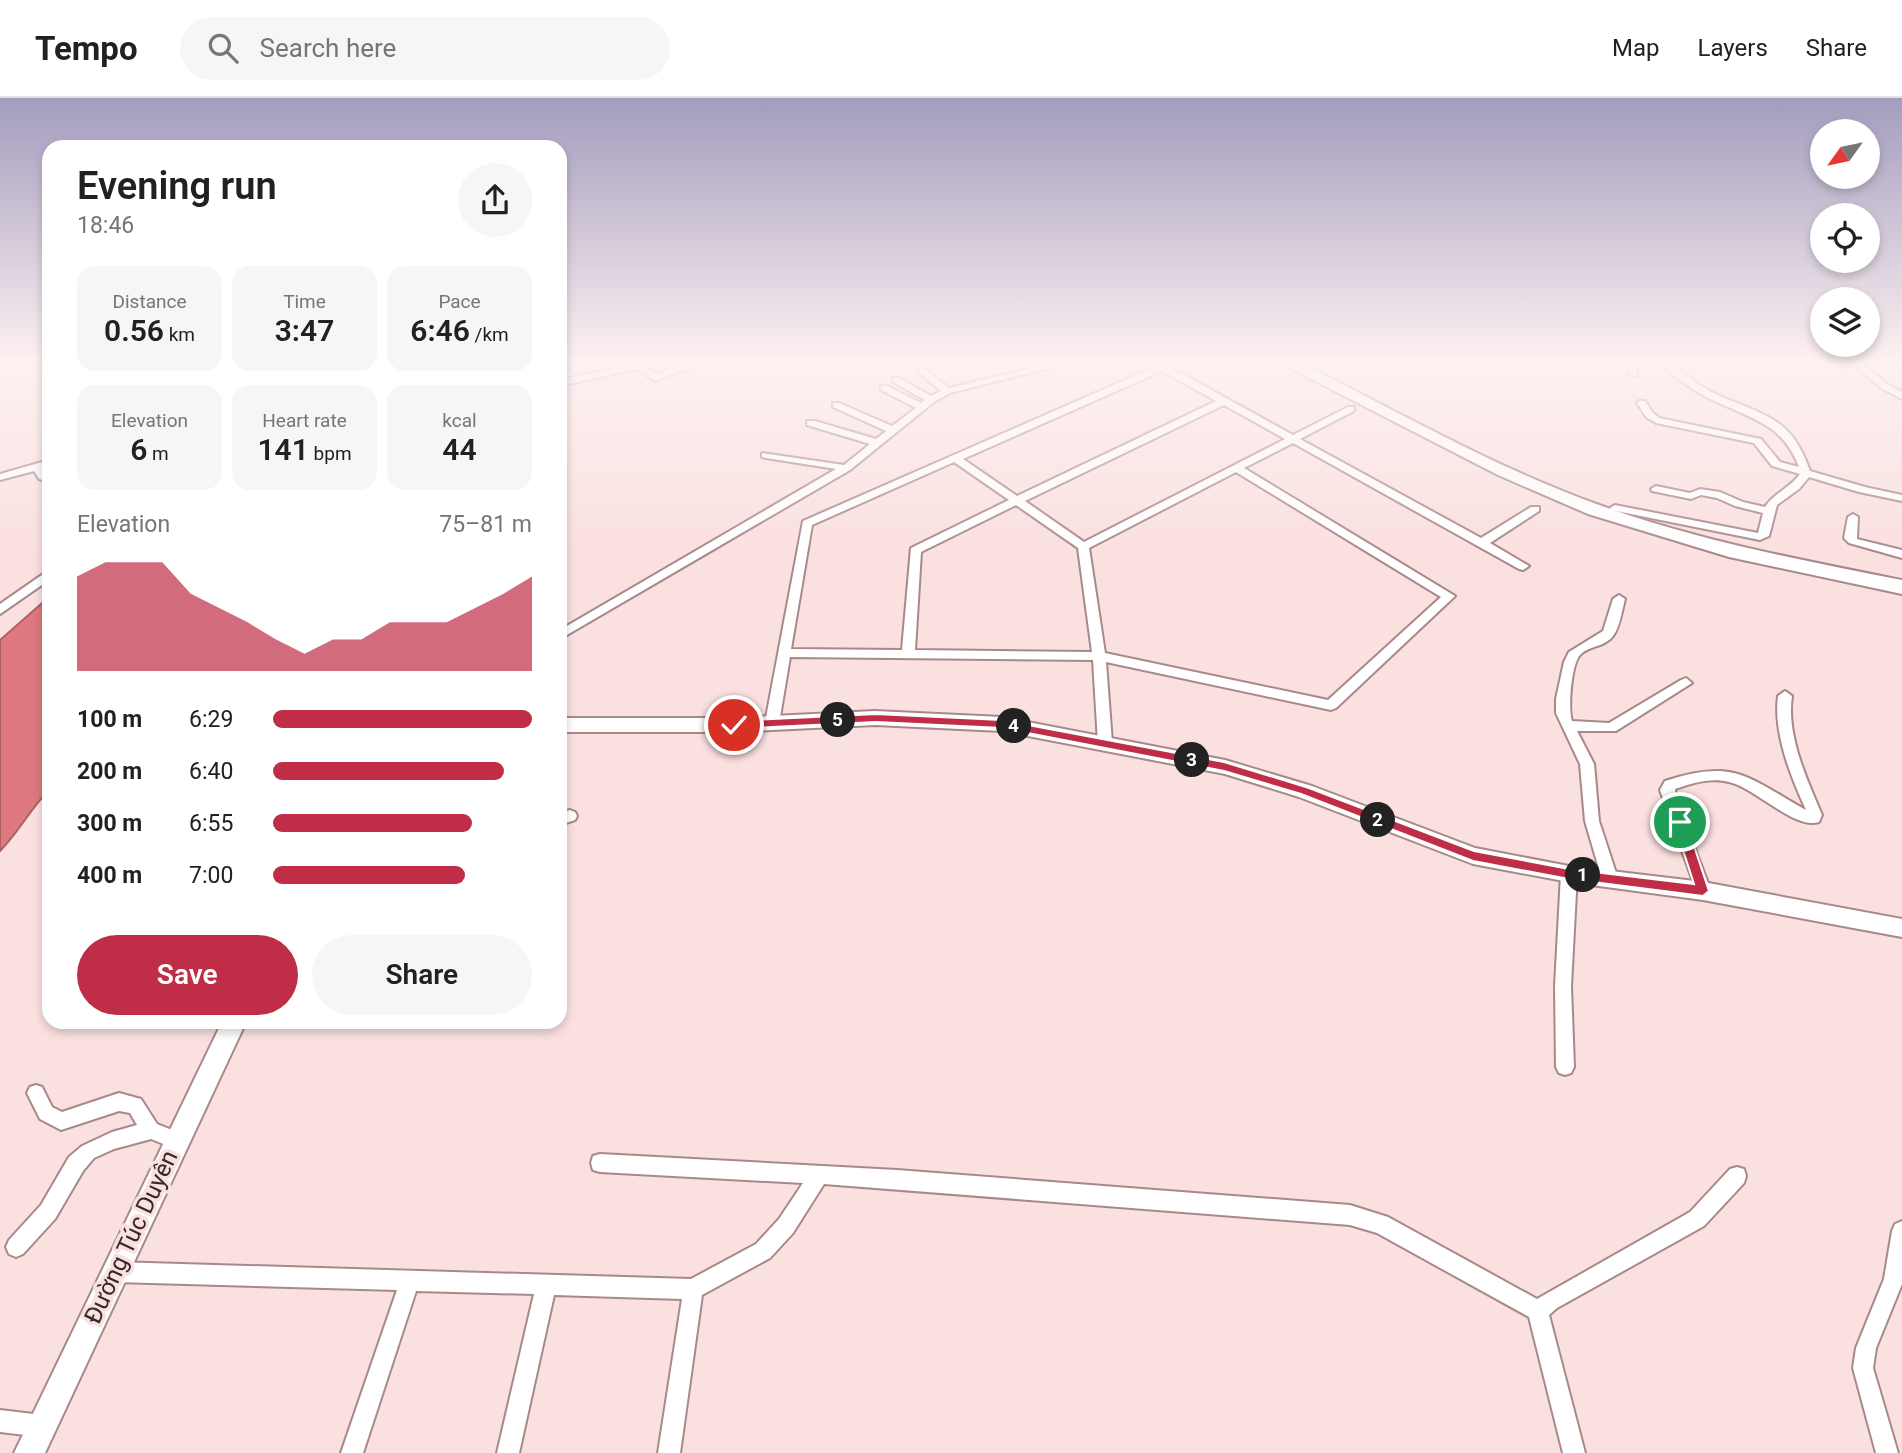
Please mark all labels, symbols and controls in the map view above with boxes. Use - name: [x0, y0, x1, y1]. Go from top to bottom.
- search box: [180, 17, 670, 80]
- text: Tempo: [35, 29, 138, 68]
- icon: search: [204, 29, 242, 67]
- text: Search here: [260, 33, 396, 63]
- text: Map: [1612, 34, 1660, 62]
- text: Layers: [1698, 34, 1768, 62]
- text: Share: [1806, 34, 1867, 62]
- north arrow: [1810, 119, 1880, 189]
- map controls: [1810, 119, 1880, 357]
- button: share: [458, 163, 532, 237]
- text: Evening run: [77, 164, 277, 208]
- button: locate: [1810, 203, 1880, 273]
- text: 18:46: [77, 212, 134, 239]
- button: layers: [1810, 287, 1880, 357]
- text: Distance: [113, 290, 186, 313]
- text: Time: [283, 290, 326, 313]
- text: Pace: [438, 290, 481, 313]
- text: 0.56: [104, 313, 164, 348]
- text: 3:47: [275, 313, 334, 348]
- text: 6:46: [410, 313, 470, 348]
- text: km: [164, 323, 195, 346]
- text: /km: [470, 323, 509, 346]
- text: Elevation: [111, 409, 188, 432]
- text: Heart rate: [262, 409, 347, 432]
- text: kcal: [442, 409, 477, 432]
- text: 6: [130, 432, 147, 467]
- text: 141: [257, 432, 309, 467]
- text: 44: [442, 432, 477, 467]
- text: m: [147, 442, 169, 465]
- text: bpm: [309, 442, 352, 465]
- text: Elevation: [77, 511, 170, 538]
- text: 75–81 m: [439, 511, 532, 538]
- pin: [704, 695, 764, 755]
- pin: 5: [820, 702, 856, 738]
- text: 100 m: [77, 706, 142, 733]
- text: 6:29: [189, 706, 233, 733]
- icon: check: [715, 706, 753, 744]
- text: 5: [832, 708, 843, 731]
- pin: 4: [996, 708, 1032, 744]
- text: 4: [1008, 714, 1019, 737]
- pin: 3: [1174, 742, 1210, 778]
- text: 3: [1186, 748, 1197, 771]
- text: 200 m: [77, 758, 142, 785]
- text: 6:40: [189, 758, 233, 785]
- pin: [1650, 792, 1710, 852]
- pin: 2: [1360, 802, 1396, 838]
- icon: arrive: [1661, 803, 1699, 841]
- text: 2: [1372, 808, 1383, 831]
- text: 300 m: [77, 810, 142, 837]
- text: 6:55: [189, 810, 233, 837]
- pin: 1: [1566, 858, 1600, 892]
- text: 400 m: [77, 862, 142, 889]
- text: 7:00: [189, 862, 233, 889]
- text: 1: [1577, 863, 1588, 886]
- button: Save: [77, 935, 298, 1015]
- button: Share: [312, 935, 532, 1015]
- street label: Đường Túc Duyên: [79, 1146, 183, 1328]

